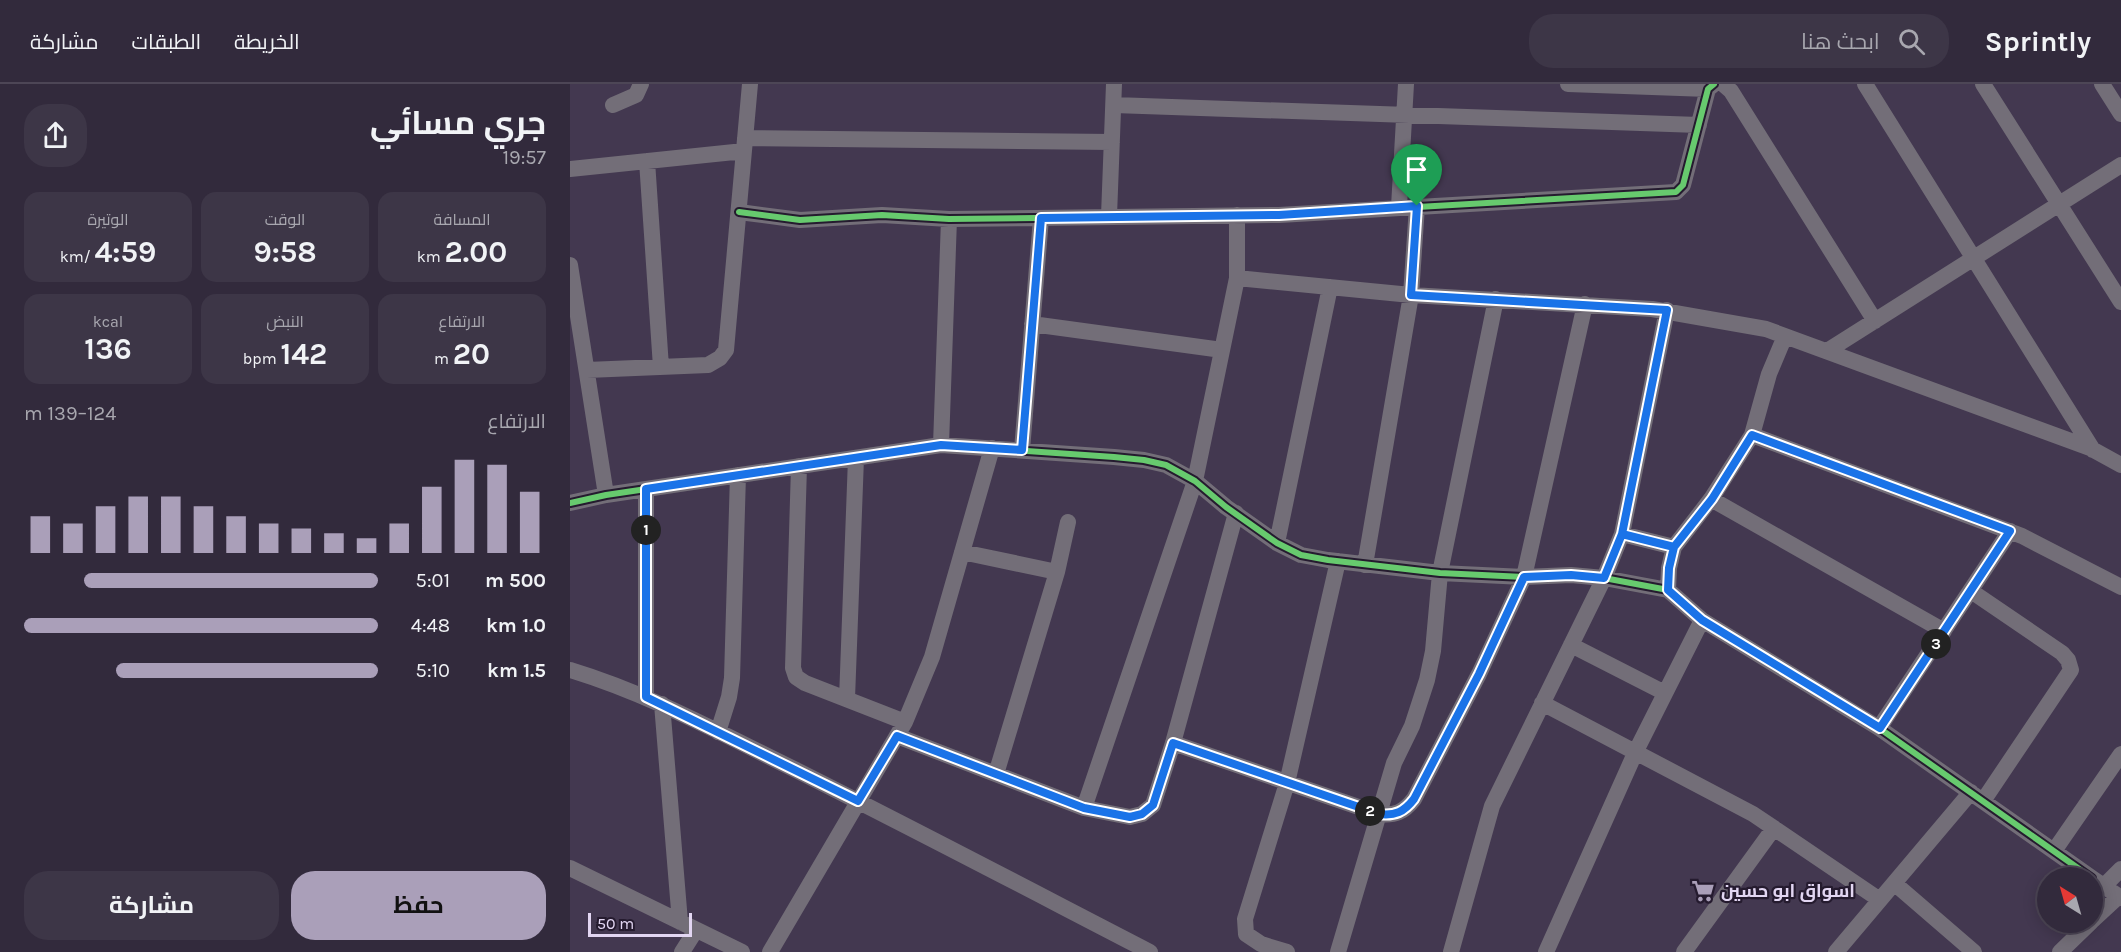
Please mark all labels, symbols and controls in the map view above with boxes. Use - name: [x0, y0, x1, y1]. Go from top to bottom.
- search box: [1529, 14, 1949, 68]
- icon: search: [1895, 25, 1928, 58]
- text: Sprintly: [1985, 25, 2091, 58]
- text: ابحث هنا: [1801, 29, 1880, 55]
- text: مشاركة: [30, 30, 99, 54]
- text: الطبقات: [132, 30, 201, 54]
- text: الخريطة: [234, 30, 300, 54]
- button: share: [24, 104, 87, 167]
- text: جري مسائي: [370, 104, 546, 142]
- pin: [1391, 144, 1442, 206]
- text: 19:57: [503, 146, 546, 169]
- icon: arrive: [1400, 153, 1433, 186]
- text: الوتيرة: [87, 210, 129, 229]
- text: الوقت: [265, 210, 305, 229]
- text: المسافة: [434, 210, 490, 229]
- text: 4:59: [95, 234, 156, 270]
- text: 9:58: [253, 234, 317, 270]
- text: 2.00: [445, 234, 507, 270]
- text: /km: [60, 247, 95, 266]
- text: km: [417, 247, 445, 266]
- text: kcal: [93, 312, 123, 331]
- text: النبض: [266, 312, 304, 331]
- text: الارتفاع: [439, 312, 485, 331]
- text: 136: [84, 331, 132, 367]
- text: 142: [280, 336, 327, 372]
- text: 20: [453, 336, 490, 372]
- text: bpm: [243, 349, 280, 368]
- text: m: [434, 349, 453, 368]
- text: 124–139 m: [24, 402, 116, 425]
- text: الارتفاع: [487, 410, 546, 433]
- pin: 1: [631, 515, 661, 545]
- text: 1: [643, 520, 649, 539]
- text: 5:01: [416, 569, 450, 592]
- text: 500 m: [485, 569, 546, 592]
- text: 4:48: [411, 614, 450, 637]
- text: 1.0 km: [486, 614, 546, 637]
- pin: 3: [1921, 629, 1951, 659]
- text: 3: [1931, 634, 1941, 653]
- text: 5:10: [416, 659, 450, 682]
- text: 1.5 km: [487, 659, 546, 682]
- pin: 2: [1355, 796, 1385, 826]
- text: 2: [1365, 801, 1375, 820]
- north arrow: [2037, 867, 2103, 933]
- map controls: [2037, 867, 2103, 933]
- button: مشاركة: [24, 871, 279, 940]
- button: حفظ: [291, 871, 546, 940]
- supermarket icon: اسواق ابو حسين: [1690, 878, 1716, 904]
- place label: اسواق ابو حسين: [1721, 880, 1855, 902]
- scale bar: [588, 910, 692, 938]
- text: 50 m: [597, 914, 634, 933]

